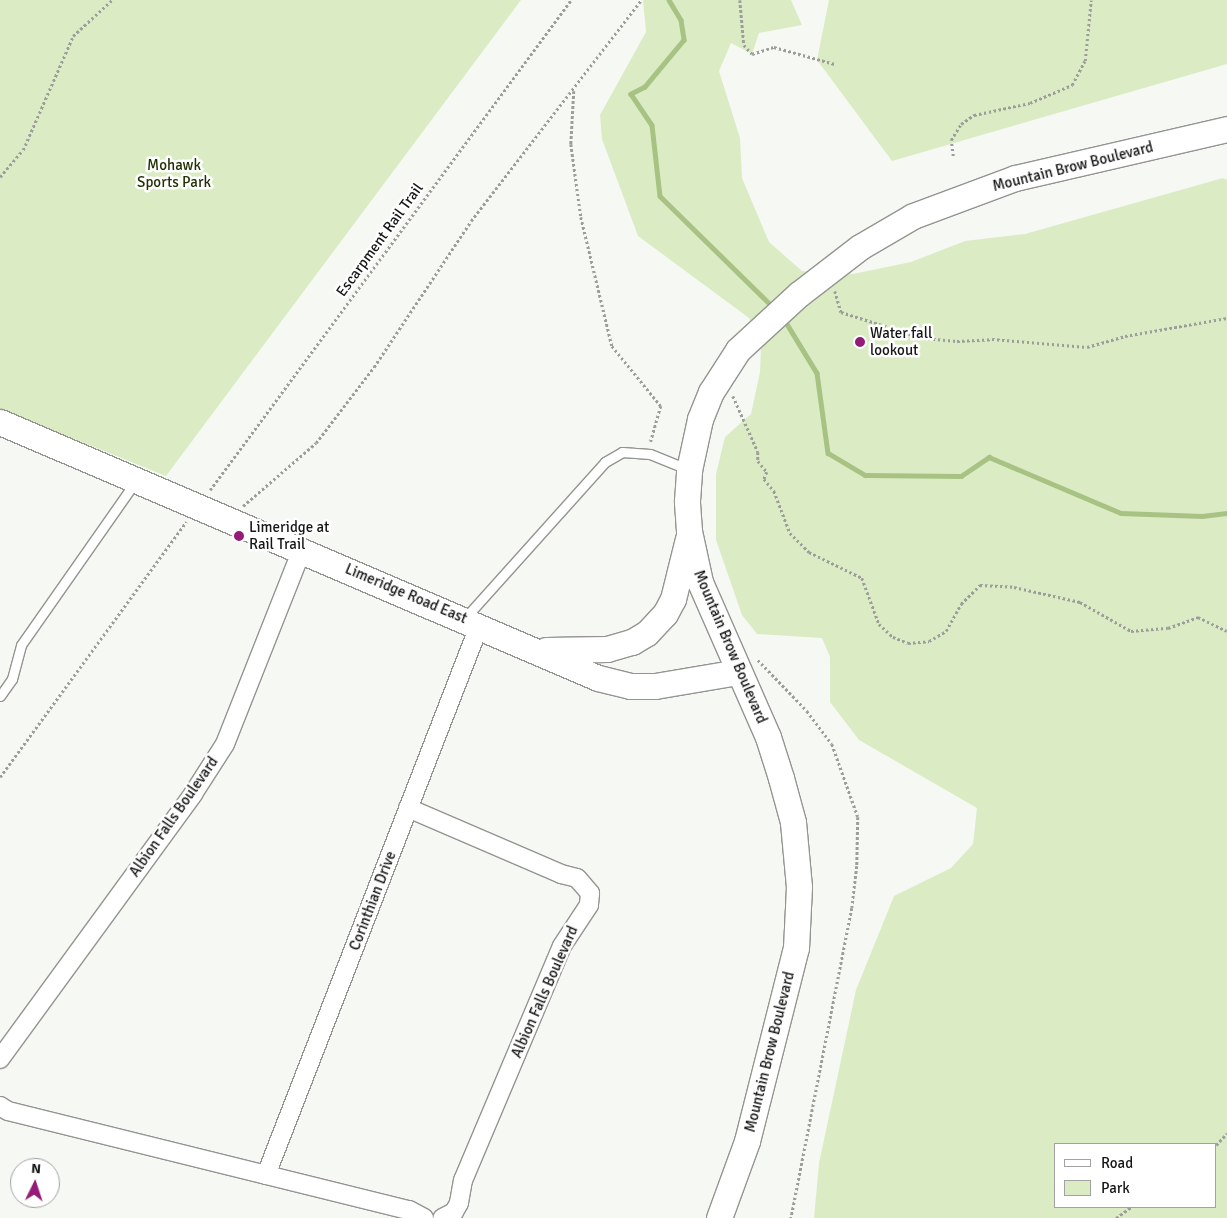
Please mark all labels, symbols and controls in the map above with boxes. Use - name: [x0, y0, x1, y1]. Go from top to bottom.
- street label: Mountain Brow Boulevard: [991, 138, 1155, 196]
- park label: Mohawk Sports Park: [137, 156, 211, 191]
- street label: Escarpment Rail Trail: [333, 180, 427, 300]
- place label: Water fall lookout: [870, 324, 932, 359]
- marker: Water fall lookout: [854, 336, 866, 348]
- place label: Limeridge at Rail Trail: [249, 518, 329, 553]
- marker: Limeridge at Rail Trail: [233, 530, 245, 542]
- street label: Limeridge Road East: [342, 560, 470, 628]
- street label: Mountain Brow Boulevard: [689, 568, 771, 726]
- street label: Albion Falls Boulevard: [126, 753, 222, 881]
- street label: Corinthian Drive: [346, 849, 400, 953]
- street label: Albion Falls Boulevard: [508, 923, 582, 1061]
- street label: Mountain Brow Boulevard: [741, 970, 799, 1134]
- legend: [1054, 1143, 1217, 1208]
- text: Road: [1101, 1154, 1133, 1172]
- north arrow: [10, 1158, 60, 1208]
- text: N: [31, 1160, 41, 1177]
- text: Park: [1101, 1179, 1130, 1197]

